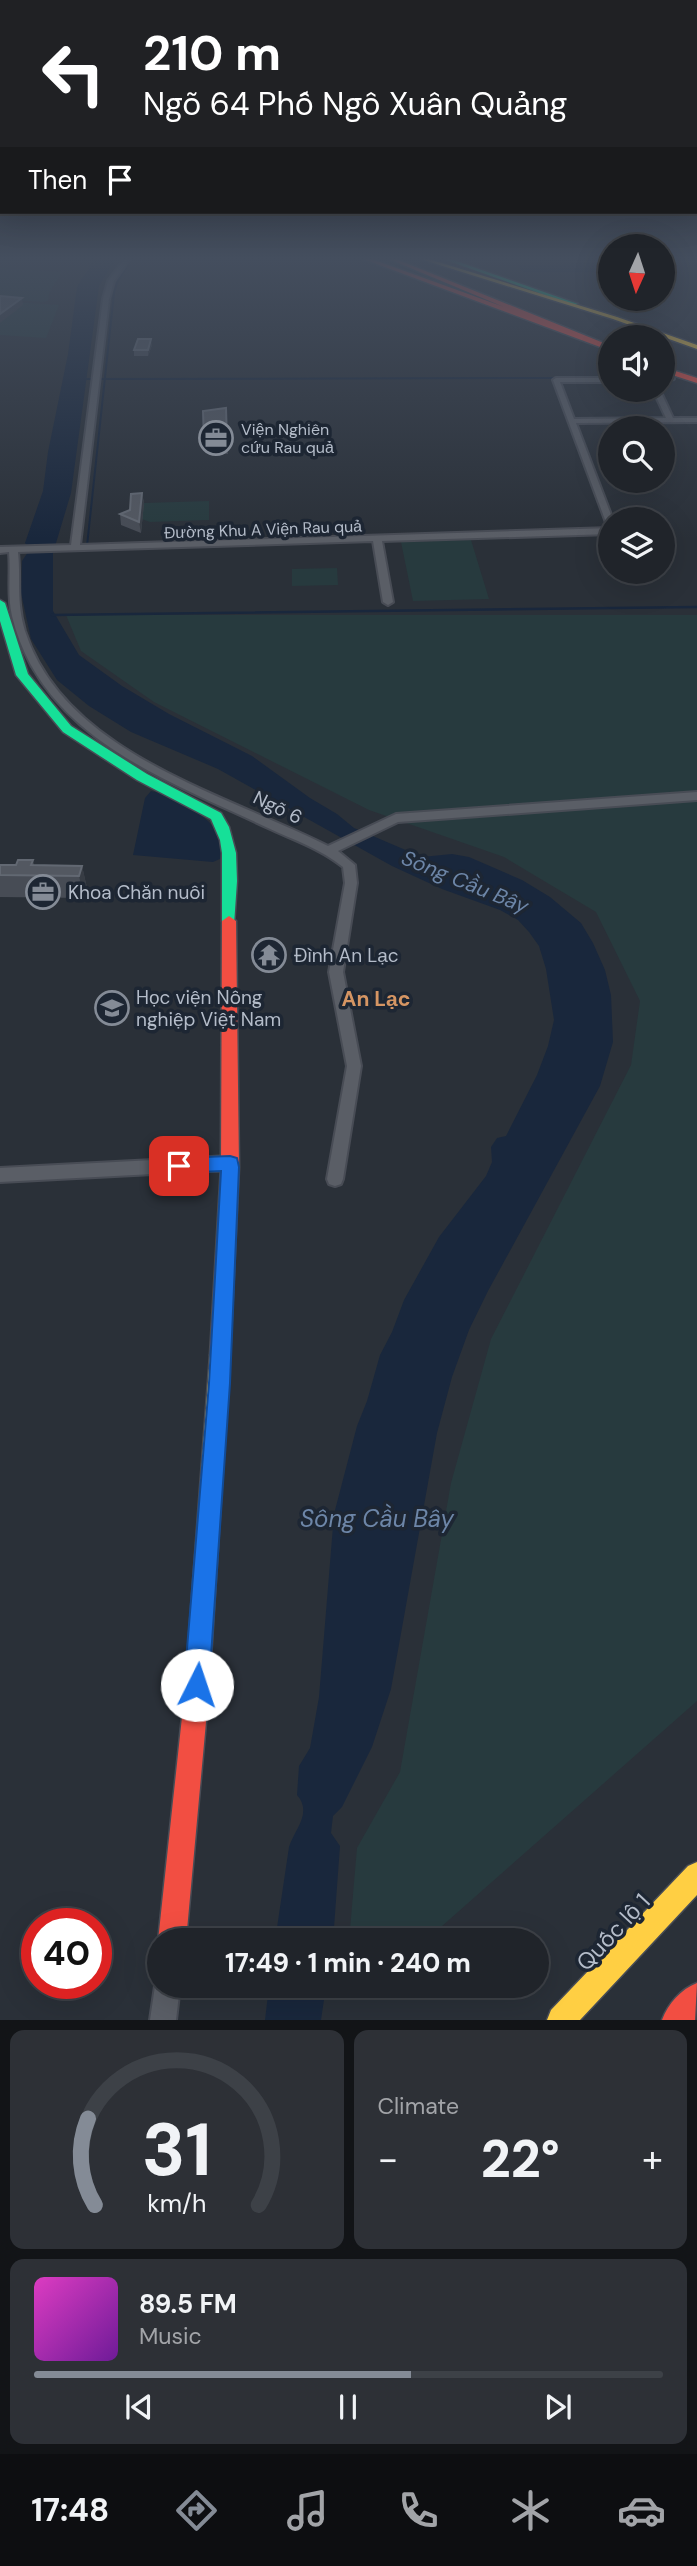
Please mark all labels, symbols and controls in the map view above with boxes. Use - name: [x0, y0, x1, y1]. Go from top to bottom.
- text: 210 m: [143, 21, 281, 85]
- icon: left: [28, 28, 119, 119]
- text: Ngõ 64 Phố Ngô Xuân Quảng: [143, 83, 567, 125]
- icon: arrive: [101, 161, 139, 199]
- text: Then: [28, 163, 87, 197]
- north arrow: [598, 234, 676, 312]
- map controls: [598, 234, 675, 584]
- button: sound: [598, 325, 675, 402]
- button: search: [598, 416, 675, 493]
- office icon: Viện Nghiên cứu Rau quả: [197, 419, 235, 457]
- place label: Viện Nghiên cứu Rau quả: [241, 419, 334, 458]
- button: layers: [598, 507, 675, 584]
- street label: Đường Khu A Viện Rau quả: [164, 516, 362, 543]
- street label: Ngõ 6: [249, 785, 306, 830]
- water label: Sông Cầu Bây: [397, 844, 534, 921]
- office icon: Khoa Chăn nuôi: [24, 873, 62, 911]
- place label: Khoa Chăn nuôi: [68, 880, 205, 905]
- temple icon: Đình An Lạc: [250, 936, 288, 974]
- place label: Đình An Lạc: [294, 943, 399, 968]
- place label: Học viện Nông nghiệp Việt Nam: [136, 985, 281, 1032]
- district label: An Lạc: [342, 985, 410, 1013]
- school or university icon: Học viện Nông nghiệp Việt Nam: [93, 989, 131, 1027]
- pin: [149, 1136, 209, 1196]
- icon: arrive: [160, 1147, 198, 1185]
- water label: Sông Cầu Bây: [300, 1503, 455, 1534]
- position arrow: [160, 1648, 234, 1722]
- street label: Quốc lộ 1: [570, 1887, 656, 1977]
- speed limit sign: 40: [21, 1908, 112, 1999]
- text: 17:49 · 1 min · 240 m: [225, 1946, 471, 1980]
- text: Climate: [378, 2091, 459, 2121]
- text: 31: [142, 2104, 212, 2199]
- text: 22°: [481, 2125, 560, 2193]
- text: −: [378, 2134, 398, 2184]
- text: +: [642, 2134, 663, 2184]
- text: km/h: [147, 2187, 206, 2220]
- text: 89.5 FM: [139, 2287, 237, 2321]
- text: Music: [139, 2321, 202, 2351]
- icon: previous: [120, 2388, 158, 2426]
- icon: pause: [329, 2388, 367, 2426]
- icon: next: [539, 2388, 577, 2426]
- icon: directions: [172, 2486, 221, 2535]
- icon: music: [283, 2486, 332, 2535]
- icon: phone: [394, 2486, 443, 2535]
- icon: climate: [506, 2486, 555, 2535]
- icon: car: [617, 2486, 666, 2535]
- text: 17:48: [31, 2489, 109, 2531]

